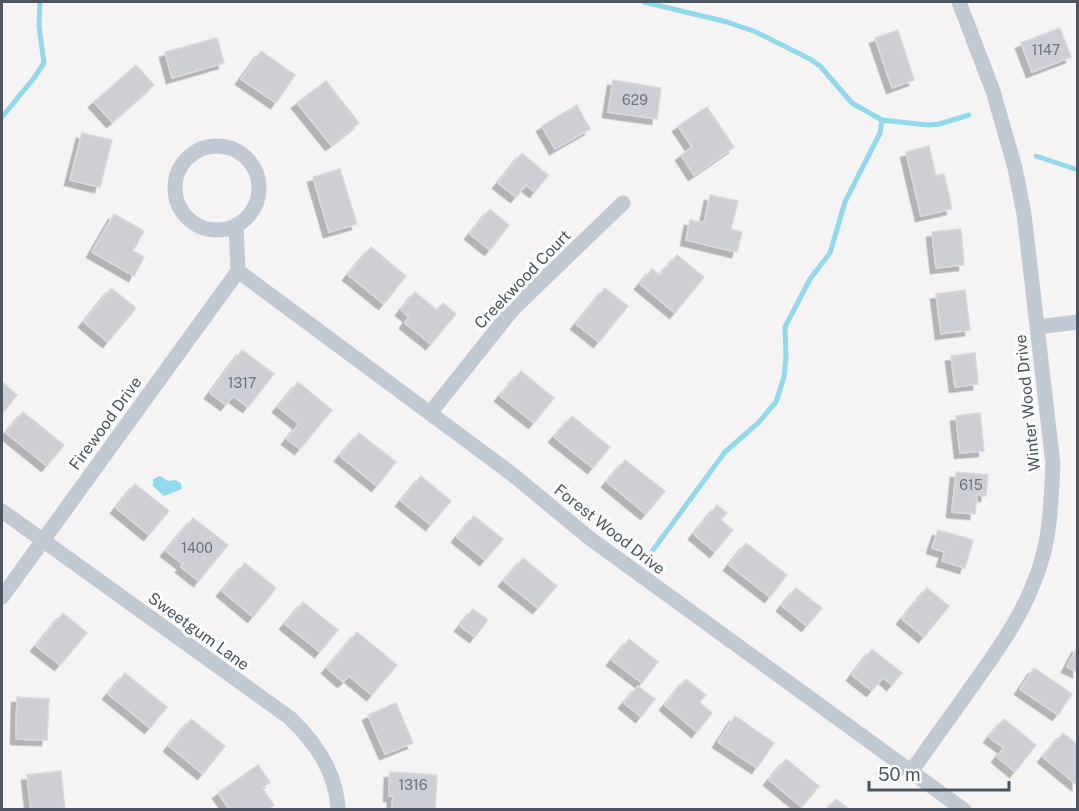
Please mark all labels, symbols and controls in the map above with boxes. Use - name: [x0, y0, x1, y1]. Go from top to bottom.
- house number: 1147: [1032, 42, 1060, 58]
- house number: 629: [622, 92, 648, 108]
- street label: Creekwood Court: [470, 226, 574, 333]
- street label: Winter Wood Drive: [1011, 334, 1044, 472]
- street label: Firewood Drive: [65, 373, 146, 474]
- house number: 1317: [228, 375, 256, 391]
- house number: 615: [959, 477, 983, 493]
- street label: Forest Wood Drive: [550, 480, 669, 579]
- house number: 1400: [181, 540, 213, 556]
- street label: Sweetgum Lane: [144, 588, 253, 674]
- scale bar: [869, 754, 1008, 792]
- text: 50 m: [878, 764, 921, 785]
- house number: 1316: [399, 777, 428, 793]

